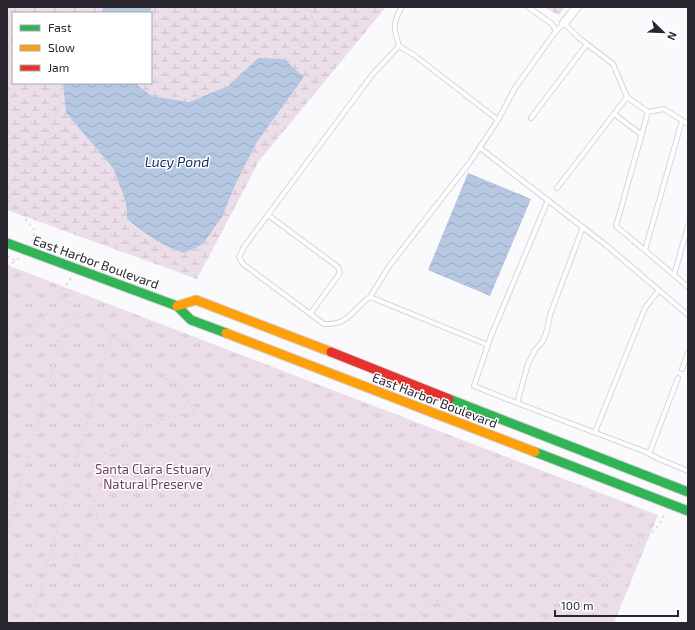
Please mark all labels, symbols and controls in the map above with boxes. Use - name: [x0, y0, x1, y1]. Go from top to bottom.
- legend: [12, 12, 152, 84]
- north arrow: [643, 12, 683, 52]
- text: Fast: [48, 20, 72, 34]
- text: N: [665, 30, 680, 42]
- text: Slow: [48, 40, 75, 54]
- text: Jam: [48, 60, 69, 74]
- water label: Lucy Pond: [145, 153, 209, 170]
- street label: East Harbor Boulevard: [31, 232, 161, 292]
- street label: East Harbor Boulevard: [370, 369, 500, 431]
- park label: Santa Clara Estuary Natural Preserve: [95, 461, 211, 492]
- scale bar: [555, 592, 678, 618]
- text: 100 m: [561, 598, 593, 612]

